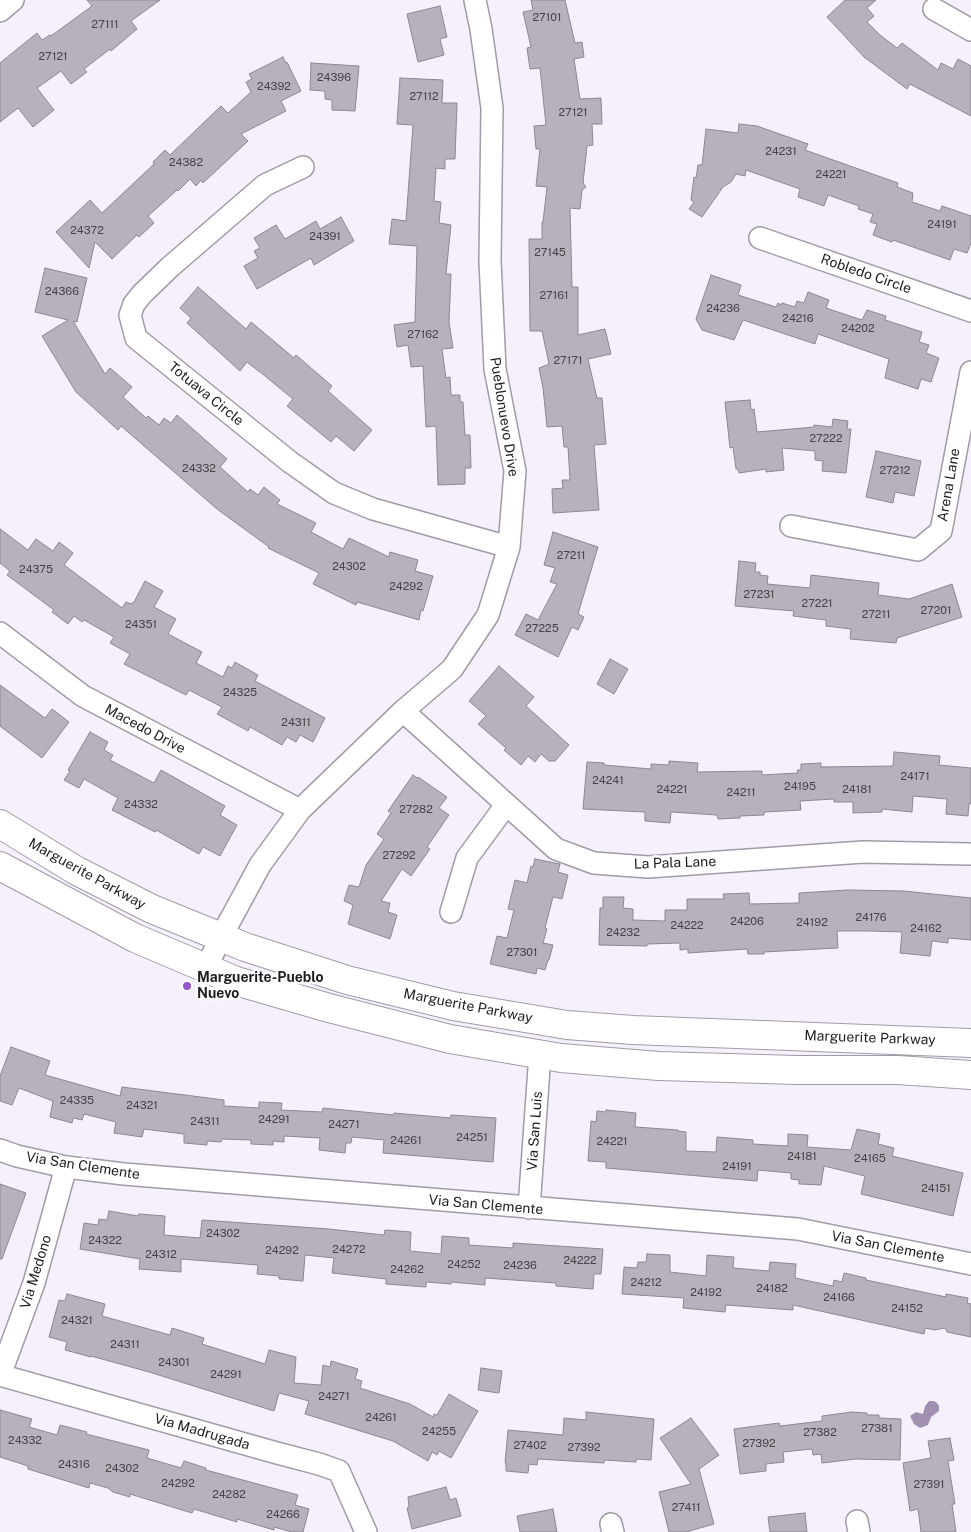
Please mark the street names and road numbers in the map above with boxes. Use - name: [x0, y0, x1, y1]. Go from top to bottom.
- street label: Robledo Circle: [818, 251, 914, 297]
- street label: Pueblonuevo Drive: [486, 356, 522, 478]
- street label: Totuava Circle: [165, 359, 247, 429]
- street label: Arena Lane: [934, 447, 964, 523]
- street label: Macedo Drive: [102, 701, 188, 757]
- street label: Marguerite Parkway: [26, 835, 148, 913]
- street label: La Pala Lane: [634, 853, 716, 873]
- street label: Marguerite Parkway: [402, 985, 534, 1027]
- street label: Marguerite Parkway: [804, 1027, 936, 1049]
- street label: Via San Luis: [524, 1091, 546, 1171]
- street label: Via San Clemente: [25, 1149, 141, 1183]
- street label: Via San Clemente: [428, 1192, 544, 1218]
- street label: Via San Clemente: [830, 1228, 946, 1266]
- street label: Via Medono: [17, 1233, 55, 1311]
- street label: Via Madrugada: [152, 1410, 252, 1454]

